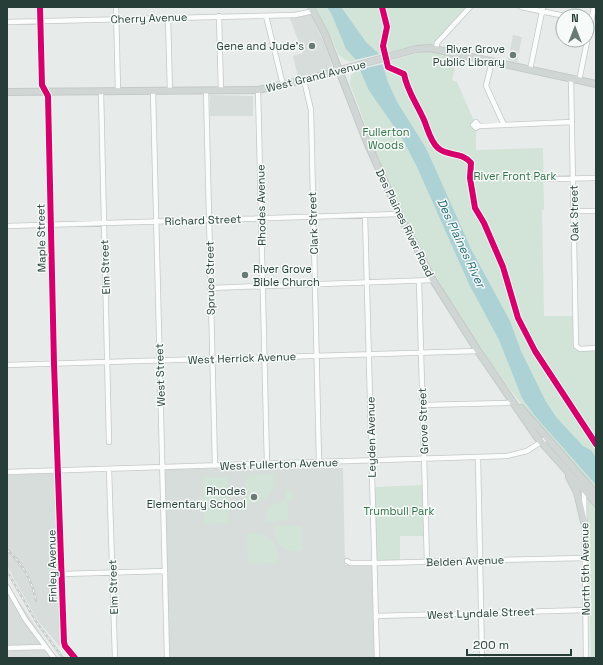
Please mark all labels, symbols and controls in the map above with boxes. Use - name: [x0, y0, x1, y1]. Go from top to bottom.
- north arrow: [555, 8, 595, 48]
- street label: Cherry Avenue: [110, 10, 188, 26]
- text: N: [571, 11, 579, 25]
- place label: Gene and Jude's: [216, 39, 304, 53]
- marker: Gene and Jude's: [307, 41, 317, 51]
- place label: River Grove Public Library: [433, 42, 505, 69]
- marker: River Grove Public Library: [508, 50, 518, 60]
- street label: West Grand Avenue: [265, 57, 367, 95]
- park label: Fullerton Woods: [362, 125, 410, 152]
- street label: Rhodes Avenue: [253, 164, 269, 246]
- street label: Des Plaines River Road: [373, 167, 437, 279]
- park label: River Front Park: [474, 169, 557, 183]
- street label: Oak Street: [567, 185, 581, 241]
- street label: Clark Street: [305, 191, 321, 255]
- water label: Des Plaines River: [433, 196, 489, 292]
- street label: Maple Street: [33, 204, 49, 272]
- street label: Richard Street: [164, 212, 242, 228]
- street label: Elm Street: [97, 239, 113, 295]
- street label: Spruce Street: [202, 241, 218, 315]
- place label: River Grove Bible Church: [253, 262, 320, 289]
- marker: River Grove Bible Church: [240, 270, 250, 280]
- street label: West Street: [152, 343, 168, 407]
- street label: West Herrick Avenue: [188, 349, 296, 367]
- street label: Grove Street: [415, 388, 431, 454]
- street label: Leyden Avenue: [363, 396, 379, 478]
- street label: West Fullerton Avenue: [220, 455, 338, 473]
- place label: Rhodes Elementary School: [147, 484, 246, 511]
- marker: Rhodes Elementary School: [249, 492, 259, 502]
- park label: Trumbull Park: [364, 504, 435, 518]
- street label: North 5th Avenue: [577, 522, 593, 616]
- street label: Finley Avenue: [44, 529, 60, 603]
- street label: Belden Avenue: [426, 553, 504, 569]
- street label: Elm Street: [105, 559, 121, 615]
- street label: West Lyndale Street: [427, 604, 535, 622]
- scale bar: [467, 631, 571, 657]
- text: 200 m: [473, 637, 509, 653]

